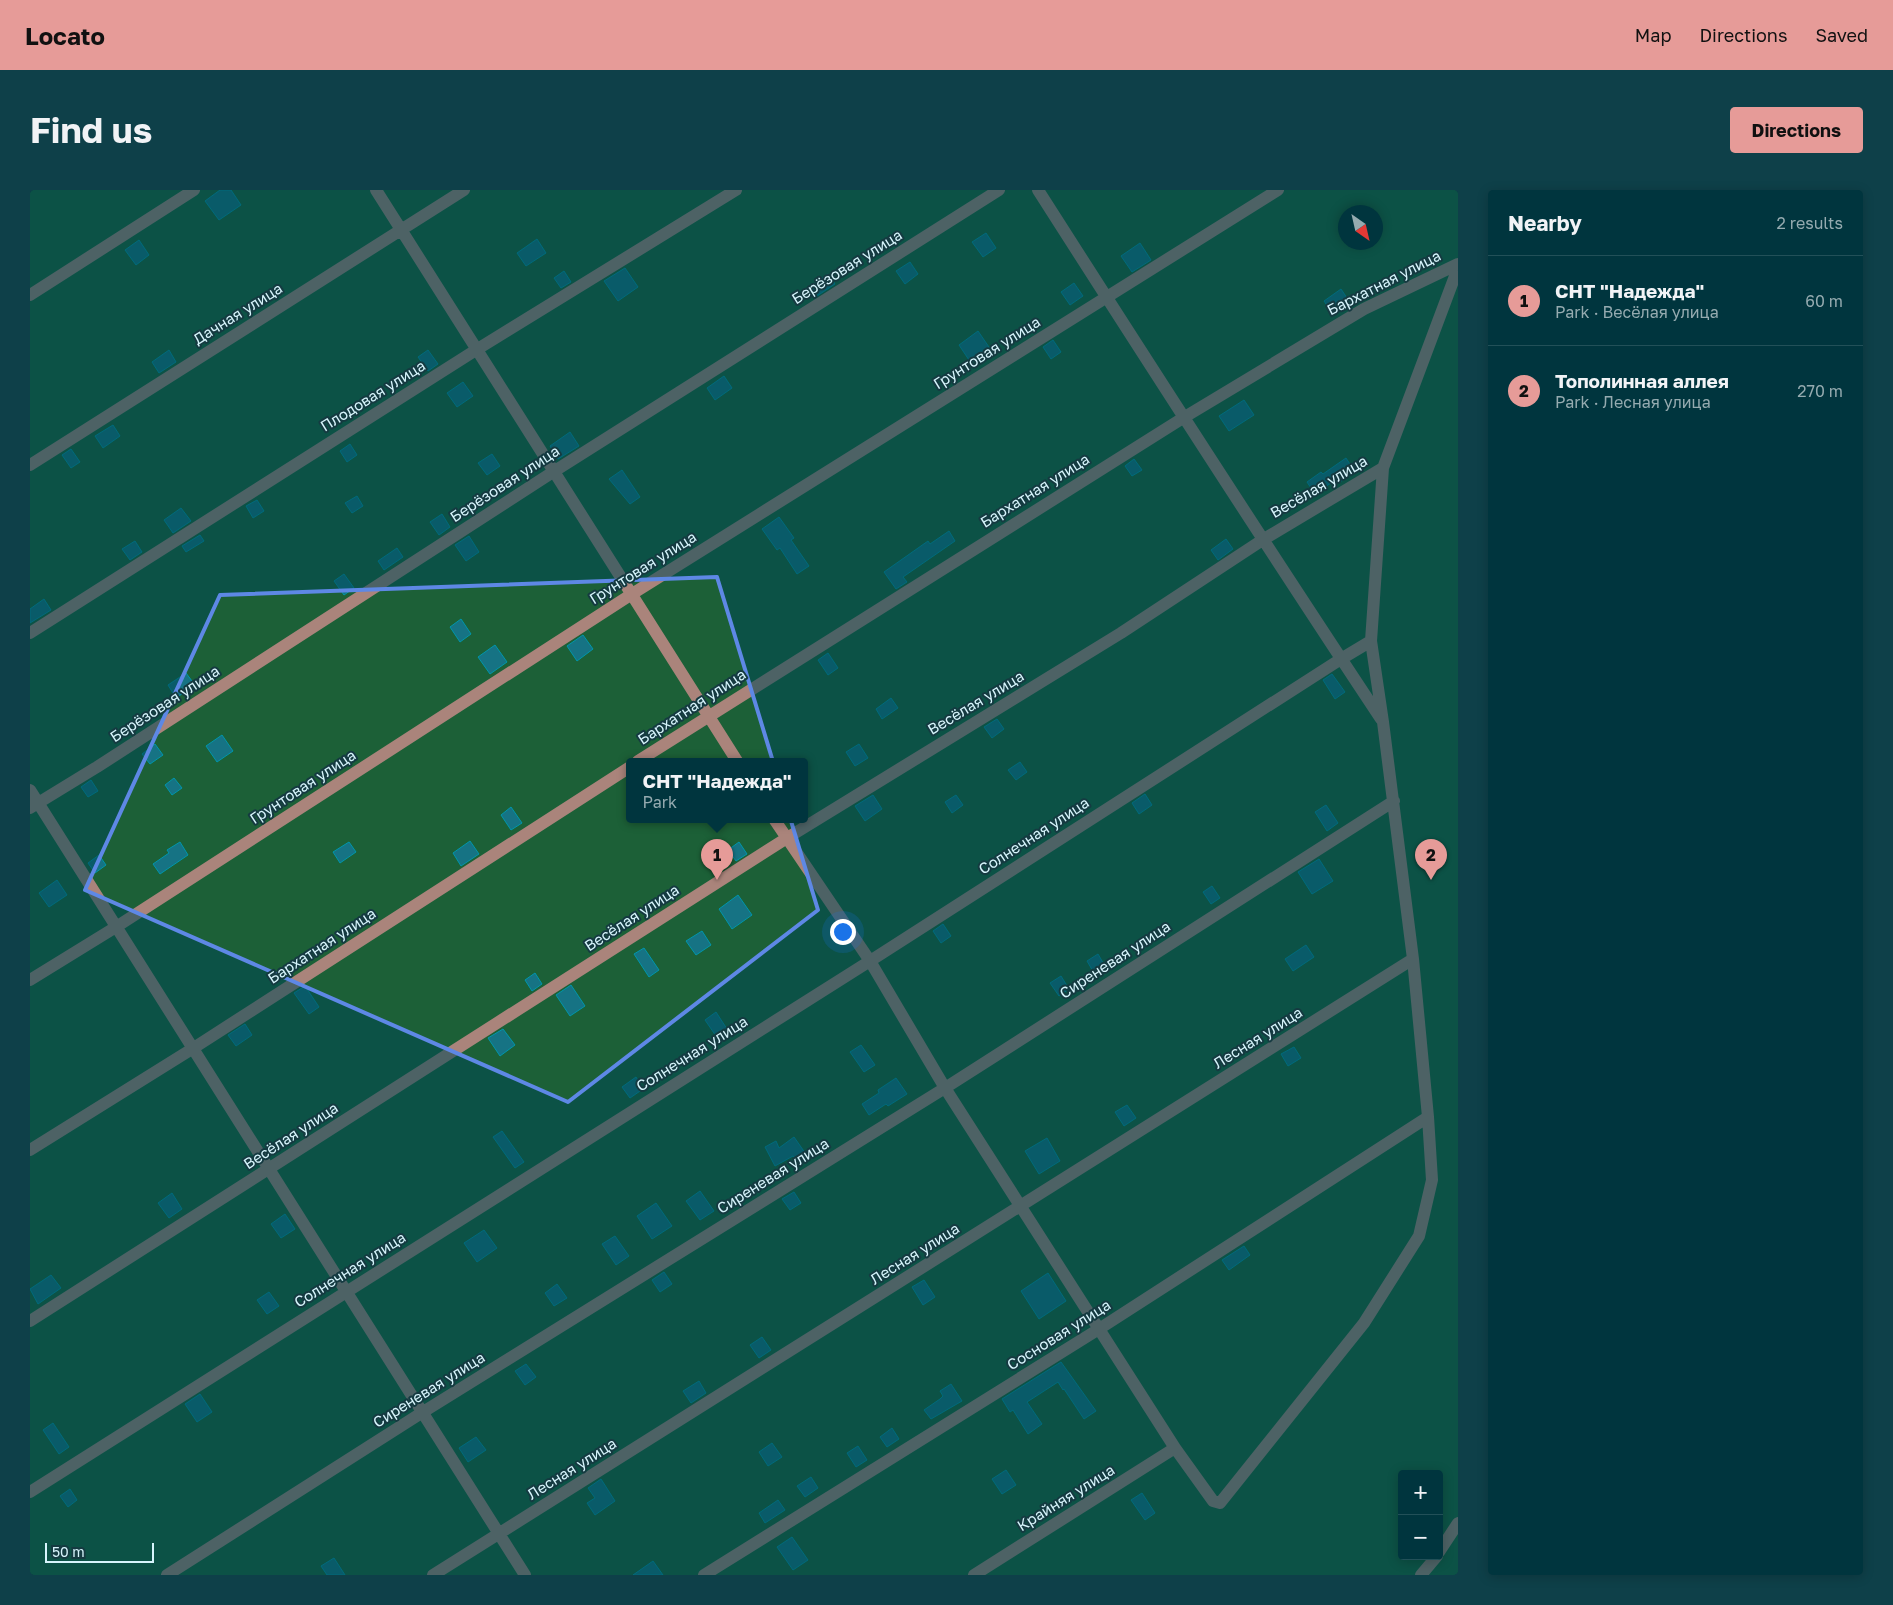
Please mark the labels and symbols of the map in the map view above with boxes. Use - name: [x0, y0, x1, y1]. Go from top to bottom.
- north arrow: [1338, 205, 1383, 250]
- street label: Берёзовая улица: [788, 225, 905, 307]
- street label: Бархатная улица: [1324, 246, 1443, 319]
- street label: Дачная улица: [190, 279, 285, 348]
- street label: Грунтовая улица: [930, 312, 1043, 392]
- street label: Плодовая улица: [317, 356, 428, 435]
- street label: Берёзовая улица: [446, 441, 562, 525]
- street label: Бархатная улица: [977, 449, 1092, 531]
- street label: Весёлая улица: [1267, 451, 1370, 521]
- street label: Грунтовая улица: [586, 527, 699, 607]
- street label: Берёзовая улица: [106, 661, 222, 745]
- street label: Бархатная улица: [634, 665, 749, 748]
- street label: Весёлая улица: [924, 666, 1027, 738]
- street label: Грунтовая улица: [246, 745, 359, 827]
- street label: Солнечная улица: [975, 793, 1092, 878]
- pin: 1: [701, 839, 733, 880]
- pin: 2: [1415, 839, 1447, 880]
- street label: Весёлая улица: [581, 880, 682, 954]
- street label: Бархатная улица: [264, 904, 379, 987]
- street label: Сиреневая улица: [1056, 917, 1173, 1002]
- your location: [830, 919, 856, 945]
- street label: Лесная улица: [1210, 1003, 1305, 1072]
- street label: Солнечная улица: [632, 1012, 750, 1095]
- street label: Весёлая улица: [240, 1098, 341, 1172]
- street label: Сиреневая улица: [713, 1134, 832, 1217]
- street label: Лесная улица: [867, 1219, 962, 1288]
- street label: Солнечная улица: [290, 1228, 408, 1311]
- street label: Сосновая улица: [1003, 1295, 1114, 1373]
- street label: Сиреневая улица: [369, 1348, 488, 1431]
- street label: Лесная улица: [524, 1434, 619, 1503]
- street label: Крайняя улица: [1014, 1460, 1117, 1534]
- scale bar: [45, 1540, 154, 1563]

